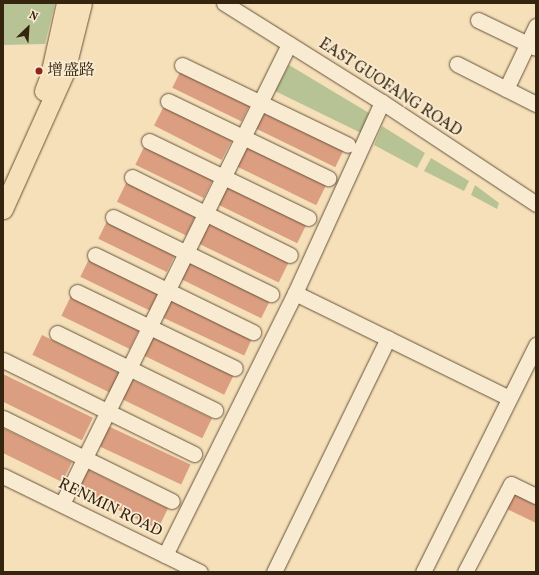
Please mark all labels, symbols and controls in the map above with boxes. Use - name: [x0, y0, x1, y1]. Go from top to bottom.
- north arrow: [8, 8, 48, 48]
- text: N: [26, 8, 40, 25]
- street label: EAST GUOFANG ROAD: [315, 34, 465, 142]
- place label: 增盛路: [47, 61, 95, 81]
- marker: 增盛路: [34, 66, 44, 76]
- street label: RENMIN ROAD: [55, 475, 165, 541]

